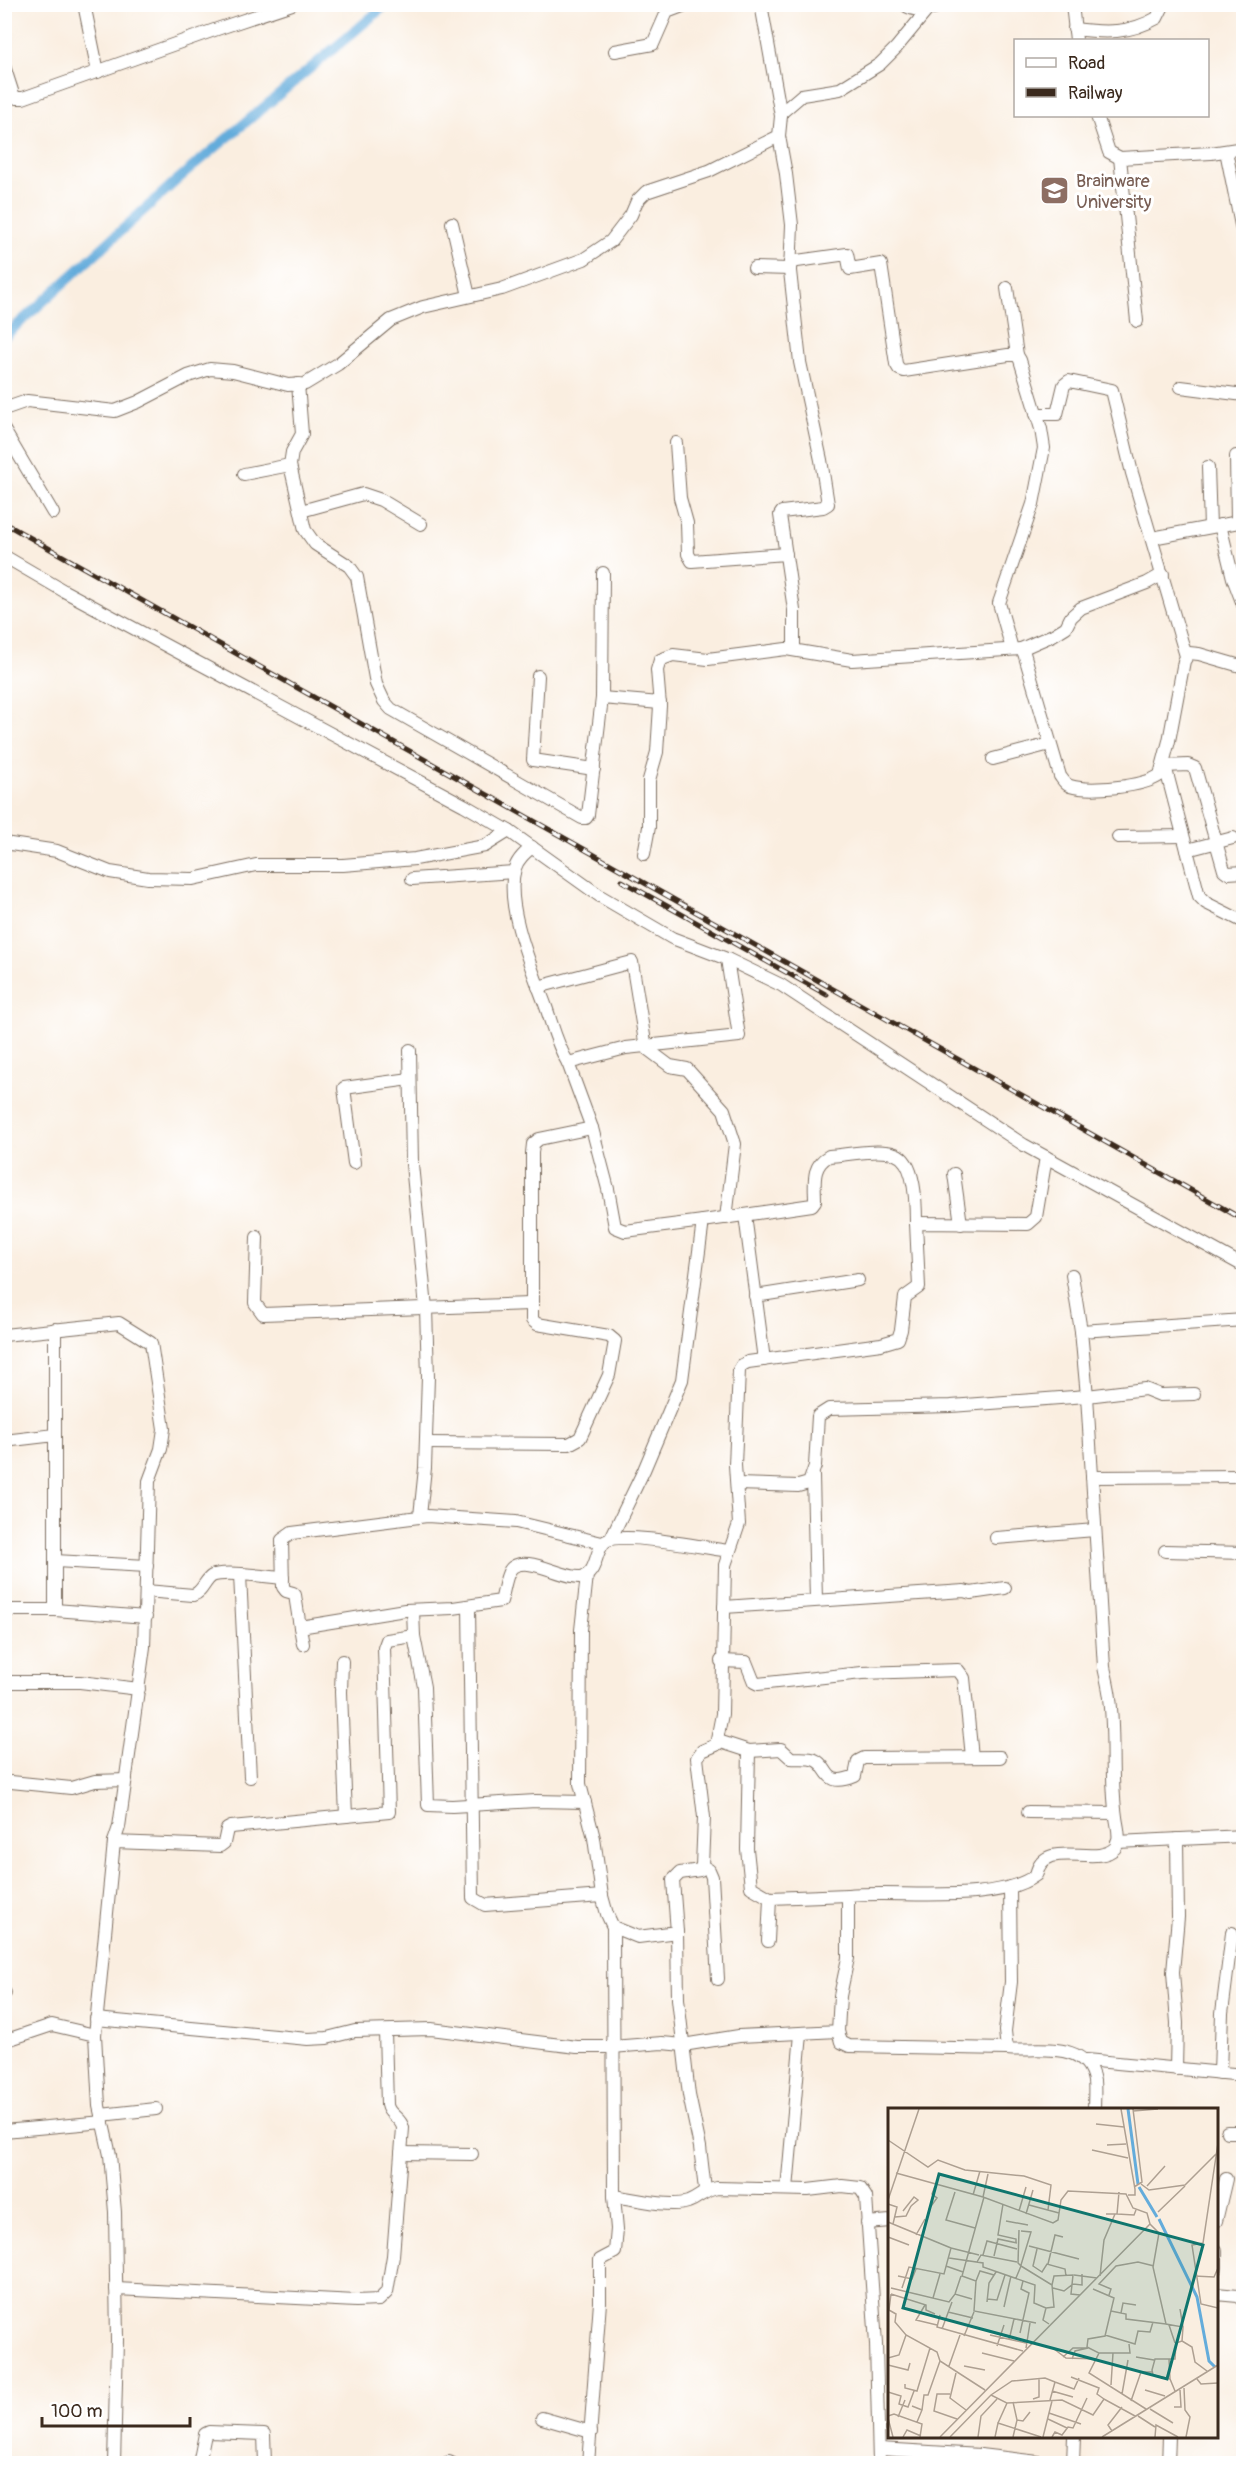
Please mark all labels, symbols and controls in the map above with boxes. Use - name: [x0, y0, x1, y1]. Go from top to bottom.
- legend: [1014, 39, 1209, 117]
- text: Road: [1068, 52, 1105, 75]
- text: Railway: [1068, 82, 1123, 105]
- place label: Brainware University: [1076, 170, 1152, 214]
- school or university icon: Brainware University: [1039, 175, 1071, 207]
- inset map: [888, 2108, 1218, 2438]
- scale bar: [42, 2390, 190, 2428]
- text: 100 m: [51, 2400, 103, 2423]

